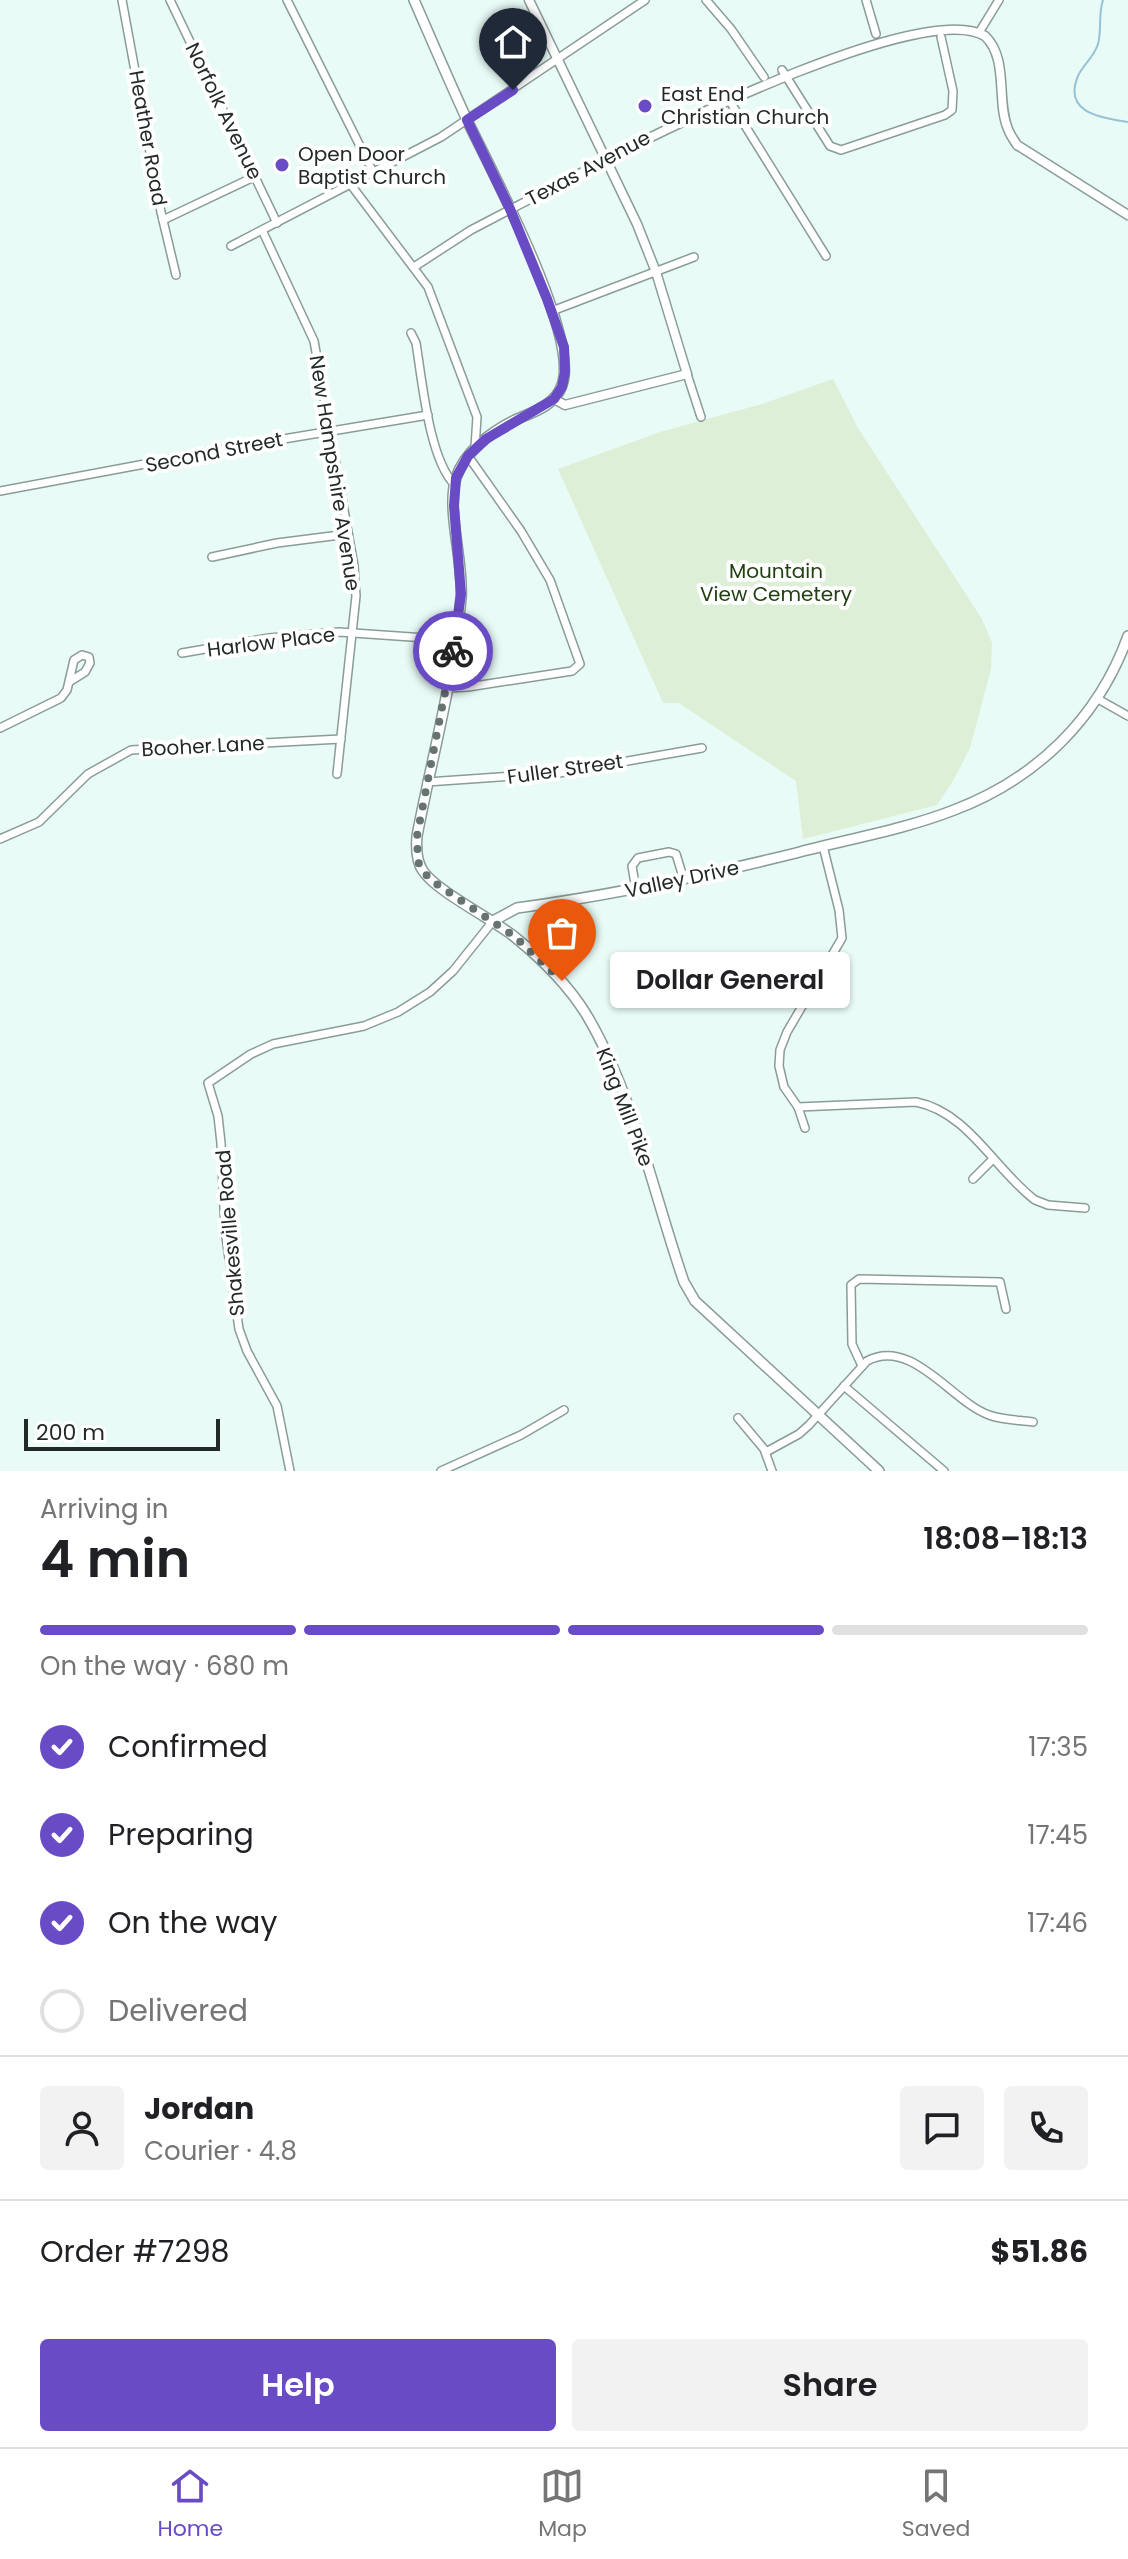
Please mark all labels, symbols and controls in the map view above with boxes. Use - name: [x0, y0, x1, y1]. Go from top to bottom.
- pin: [479, 8, 547, 90]
- icon: home: [491, 20, 535, 64]
- street label: Norfolk Avenue: [179, 38, 269, 184]
- street label: Heather Road: [122, 68, 174, 208]
- place label: East End Christian Church: [661, 80, 829, 131]
- marker: East End Christian Church: [636, 97, 654, 115]
- street label: Texas Avenue: [521, 123, 655, 213]
- place label: Open Door Baptist Church: [298, 140, 446, 191]
- marker: Open Door Baptist Church: [273, 156, 291, 174]
- street label: New Hampshire Avenue: [303, 353, 367, 593]
- street label: Second Street: [143, 425, 285, 479]
- park label: Mountain View Cemetery: [700, 557, 852, 608]
- courier: [413, 611, 493, 691]
- street label: Harlow Place: [205, 620, 337, 664]
- icon: bike: [431, 629, 475, 673]
- street label: Booher Lane: [141, 729, 265, 763]
- street label: Fuller Street: [505, 747, 625, 791]
- street label: Valley Drive: [622, 853, 742, 905]
- pin: [528, 899, 596, 981]
- icon: bag: [540, 911, 584, 955]
- callout: Dollar General: [610, 953, 850, 1009]
- text: Dollar General: [636, 962, 824, 998]
- street label: King Mill Pike: [590, 1044, 660, 1170]
- street label: Shakesville Road: [209, 1149, 251, 1317]
- scale bar: [24, 1415, 220, 1451]
- text: 200 m: [36, 1417, 105, 1448]
- text: Arriving in: [40, 1491, 169, 1527]
- text: 18:08–18:13: [923, 1517, 1088, 1560]
- text: 4 min: [40, 1522, 190, 1595]
- text: On the way · 680 m: [40, 1648, 289, 1684]
- icon: check: [40, 1725, 84, 1769]
- text: Confirmed: [108, 1725, 268, 1768]
- text: 17:35: [1028, 1729, 1088, 1765]
- icon: check: [40, 1813, 84, 1857]
- text: Preparing: [108, 1813, 254, 1856]
- text: 17:45: [1027, 1817, 1088, 1853]
- icon: check: [40, 1901, 84, 1945]
- text: On the way: [108, 1901, 277, 1944]
- text: 17:46: [1027, 1905, 1088, 1941]
- text: Delivered: [108, 1989, 248, 2032]
- button: person: [40, 2086, 124, 2170]
- button: chat: [900, 2086, 984, 2170]
- button: phone: [1004, 2086, 1088, 2170]
- text: Jordan: [144, 2087, 254, 2130]
- text: Courier · 4.8: [144, 2133, 297, 2169]
- text: Order #7298: [40, 2230, 230, 2273]
- text: $51.86: [990, 2230, 1088, 2273]
- button: Help: [40, 2339, 556, 2431]
- button: Share: [572, 2339, 1088, 2431]
- tab: Home: [158, 2464, 223, 2545]
- tab: Map: [538, 2464, 587, 2545]
- tab: Saved: [902, 2464, 970, 2545]

